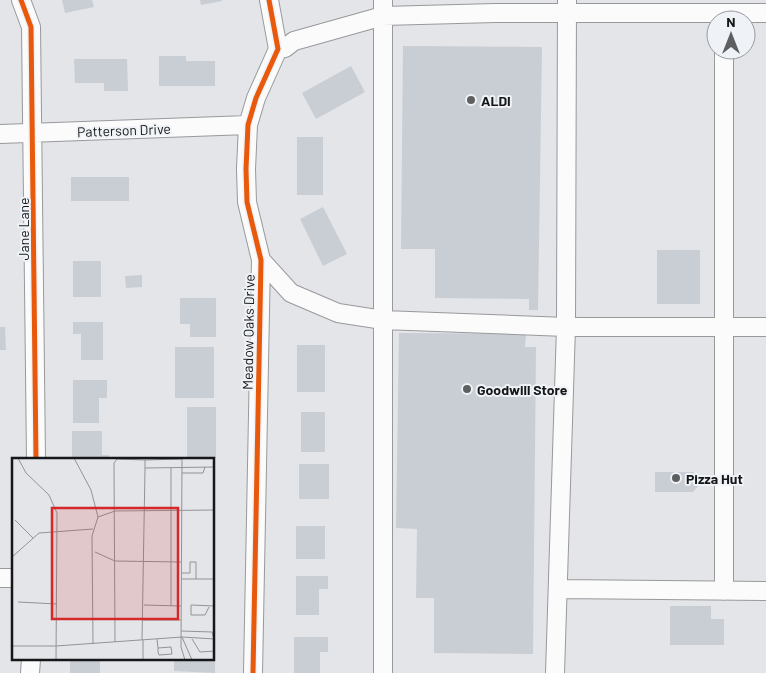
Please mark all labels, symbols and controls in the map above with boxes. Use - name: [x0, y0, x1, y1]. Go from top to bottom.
- north arrow: [706, 10, 756, 60]
- text: N: [726, 13, 736, 30]
- place label: ALDI: [481, 92, 511, 109]
- marker: ALDI: [465, 94, 477, 106]
- street label: Patterson Drive: [77, 120, 171, 140]
- street label: Jane Lane: [15, 198, 32, 260]
- street label: Meadow Oaks Drive: [238, 274, 258, 390]
- place label: Goodwill Store: [477, 381, 568, 398]
- marker: Goodwill Store: [461, 383, 473, 395]
- inset map: [12, 458, 215, 660]
- place label: Pizza Hut: [686, 470, 743, 487]
- marker: Pizza Hut: [670, 472, 682, 484]

